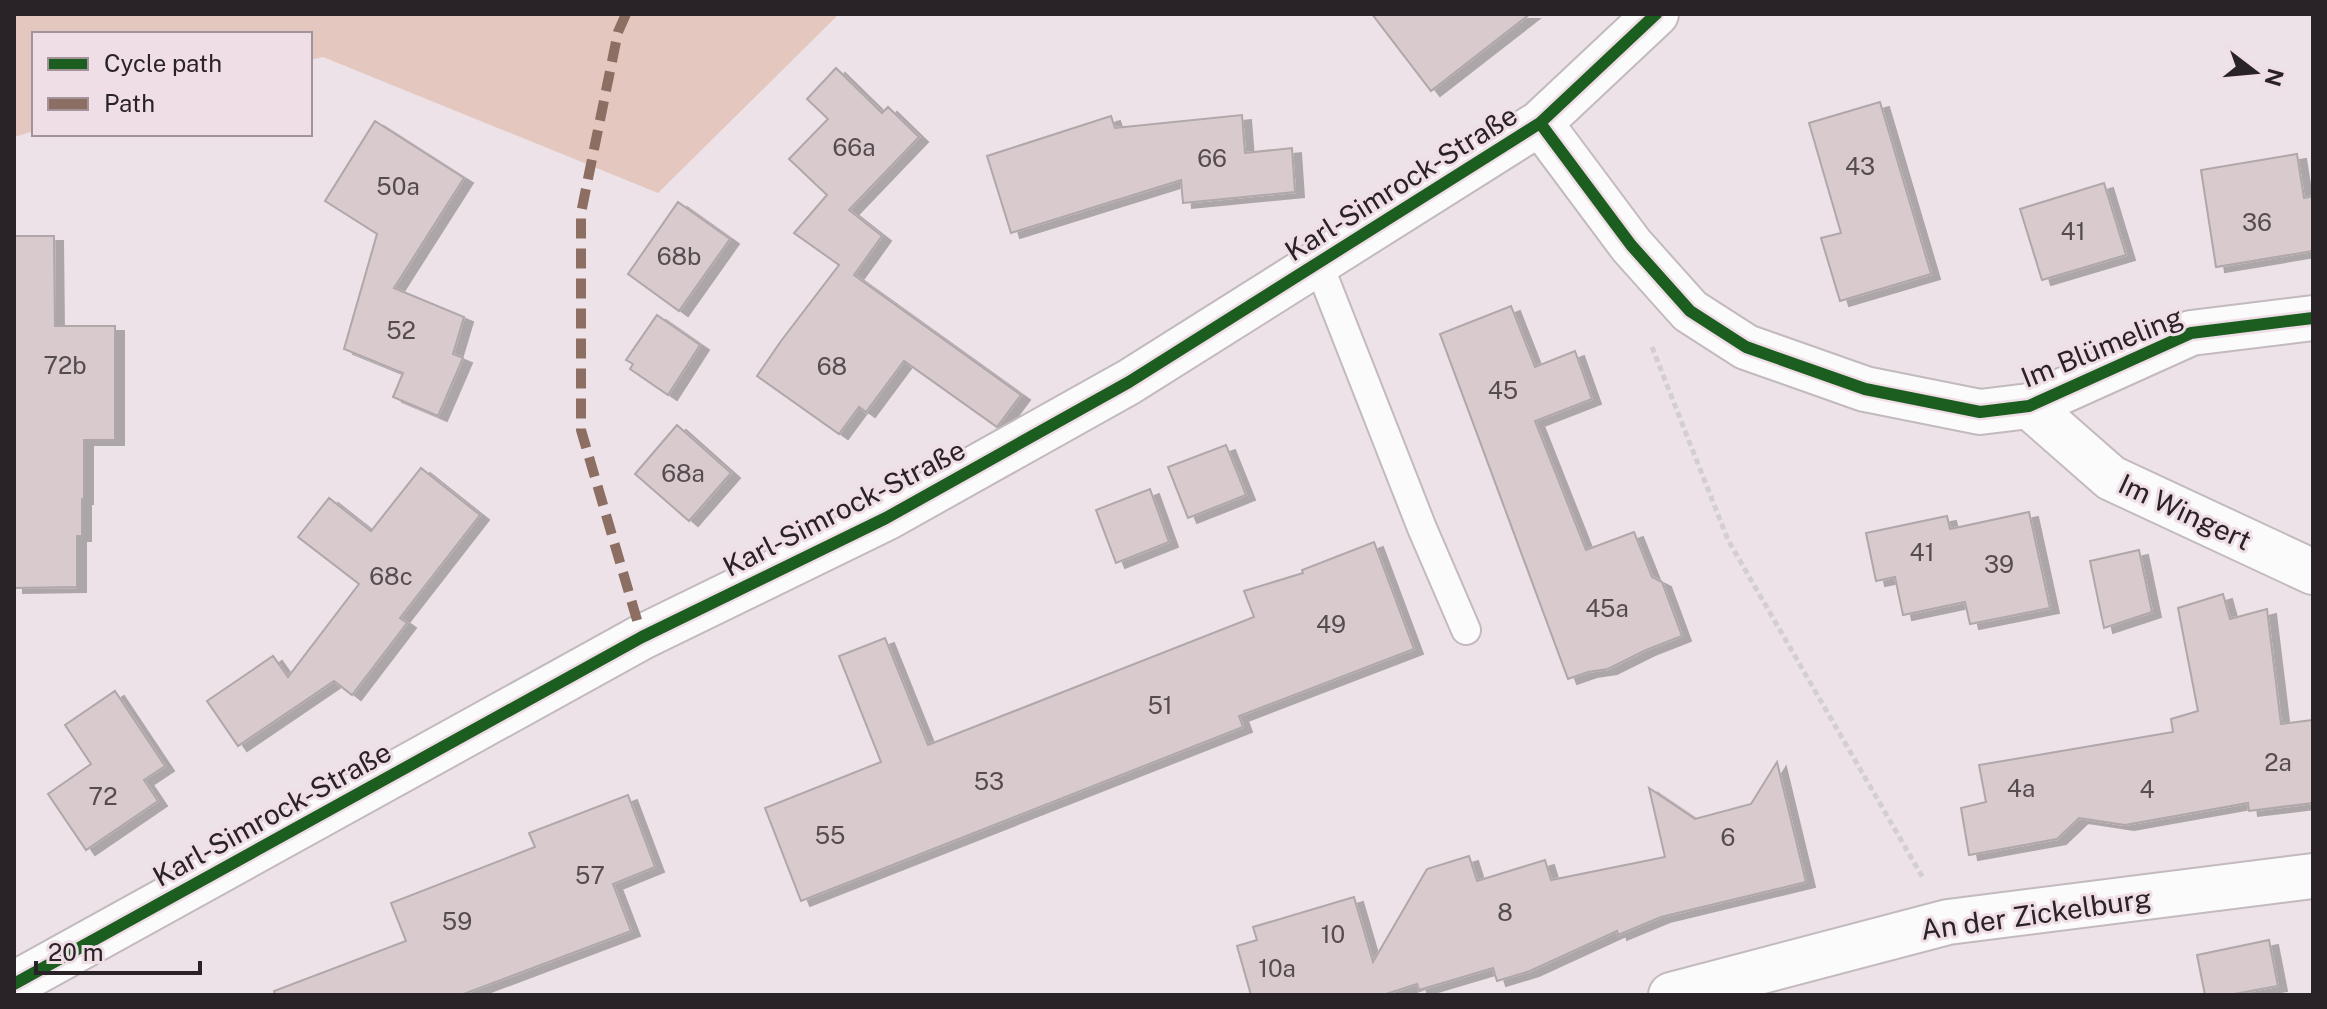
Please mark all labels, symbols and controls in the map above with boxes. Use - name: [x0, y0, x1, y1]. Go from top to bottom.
- legend: [32, 32, 312, 136]
- north arrow: [2215, 32, 2295, 112]
- text: Cycle path: [104, 49, 222, 77]
- text: N: [2259, 66, 2289, 89]
- text: Path: [104, 89, 155, 117]
- street label: Karl-Simrock-Straße: [1279, 98, 1523, 267]
- house number: 66a: [833, 133, 876, 161]
- house number: 66: [1197, 144, 1227, 172]
- house number: 43: [1845, 152, 1875, 180]
- house number: 50a: [376, 172, 420, 200]
- house number: 36: [2242, 208, 2272, 236]
- house number: 41: [2061, 217, 2085, 245]
- house number: 68b: [657, 242, 701, 270]
- street label: Im Blümeling: [2016, 299, 2187, 394]
- house number: 52: [386, 316, 416, 344]
- house number: 72b: [43, 351, 87, 379]
- house number: 68: [817, 352, 847, 380]
- house number: 45: [1488, 376, 1518, 404]
- street label: Karl-Simrock-Straße: [717, 432, 970, 583]
- house number: 68a: [661, 459, 705, 487]
- street label: Im Wingert: [2114, 466, 2257, 557]
- house number: 41: [1910, 538, 1934, 566]
- house number: 39: [1984, 550, 2014, 578]
- house number: 68c: [369, 562, 413, 590]
- house number: 45a: [1585, 594, 1629, 622]
- house number: 49: [1316, 610, 1346, 638]
- house number: 51: [1147, 691, 1173, 719]
- street label: Karl-Simrock-Straße: [147, 734, 397, 893]
- house number: 2a: [2264, 748, 2292, 776]
- house number: 53: [974, 767, 1004, 795]
- house number: 4a: [2007, 774, 2035, 802]
- house number: 4: [2139, 775, 2155, 803]
- house number: 72: [89, 782, 117, 810]
- house number: 55: [815, 821, 845, 849]
- house number: 6: [1721, 823, 1735, 851]
- house number: 57: [575, 861, 605, 889]
- street label: An der Zickelburg: [1919, 881, 2153, 946]
- house number: 8: [1497, 898, 1513, 926]
- house number: 59: [442, 907, 472, 935]
- house number: 10: [1321, 920, 1345, 948]
- scale bar: [36, 925, 200, 975]
- text: 20 m: [48, 938, 104, 966]
- house number: 10a: [1258, 954, 1296, 982]

